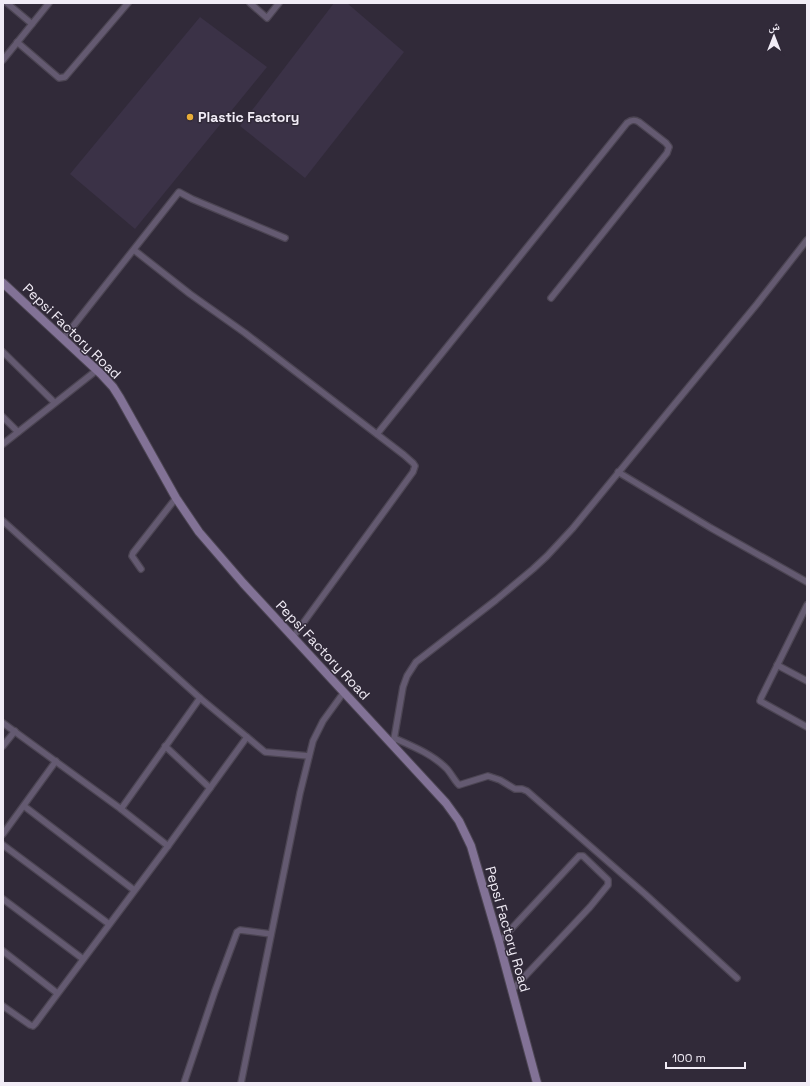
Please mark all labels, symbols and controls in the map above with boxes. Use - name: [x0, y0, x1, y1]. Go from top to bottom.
- north arrow: [754, 16, 794, 56]
- text: ش: [768, 19, 780, 34]
- place label: Plastic Factory: [198, 108, 299, 126]
- marker: Plastic Factory: [185, 112, 195, 122]
- street label: Pepsi Factory Road: [19, 279, 125, 383]
- street label: Pepsi Factory Road: [272, 596, 374, 704]
- street label: Pepsi Factory Road: [481, 864, 535, 994]
- scale bar: [666, 1044, 745, 1070]
- text: 100 m: [672, 1050, 706, 1066]

